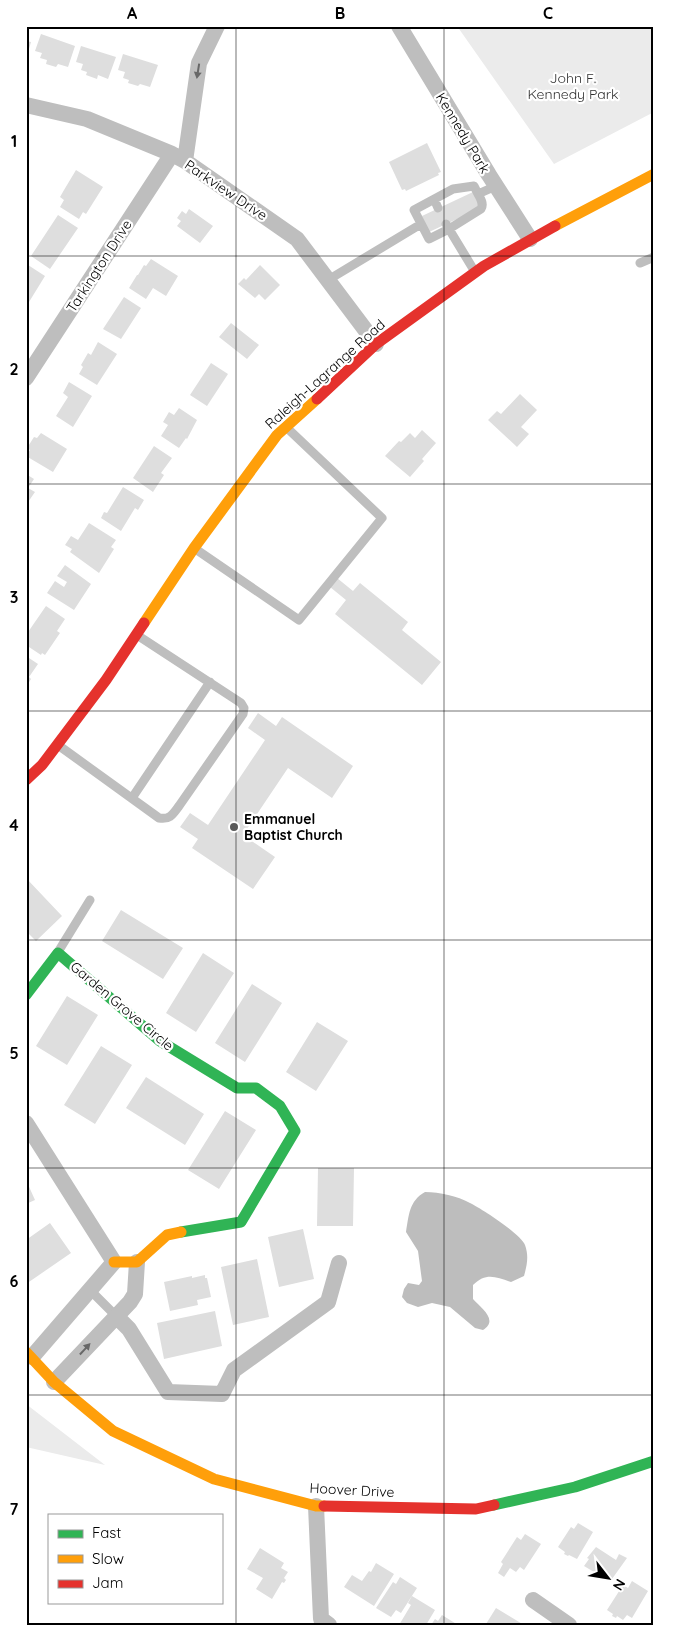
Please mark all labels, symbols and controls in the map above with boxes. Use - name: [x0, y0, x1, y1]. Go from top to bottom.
- text: A: [127, 3, 138, 23]
- text: B: [335, 3, 345, 23]
- text: C: [543, 3, 553, 23]
- one-way arrow: [193, 63, 201, 79]
- park label: John F. Kennedy Park: [527, 69, 619, 103]
- street label: Kennedy Park: [432, 89, 494, 177]
- text: 1: [11, 131, 17, 151]
- street label: Parkview Drive: [181, 156, 271, 224]
- street label: Tarkington Drive: [62, 216, 136, 316]
- street label: Raleigh-Lagrange Road: [261, 315, 389, 433]
- text: 2: [9, 359, 19, 379]
- text: 3: [10, 587, 18, 607]
- place label: Emmanuel Baptist Church: [244, 810, 343, 844]
- text: 4: [9, 815, 19, 835]
- marker: Emmanuel Baptist Church: [228, 821, 240, 833]
- street label: Garden Grove Circle: [67, 957, 177, 1055]
- text: 5: [9, 1043, 19, 1063]
- text: 6: [10, 1271, 19, 1291]
- one-way arrow: [79, 1343, 91, 1355]
- street label: Hoover Drive: [309, 1479, 395, 1501]
- text: 7: [10, 1499, 19, 1519]
- legend: [48, 1514, 222, 1604]
- text: Fast: [92, 1523, 121, 1542]
- text: Slow: [92, 1549, 124, 1568]
- north arrow: [582, 1554, 632, 1604]
- text: Jam: [92, 1573, 123, 1592]
- text: N: [609, 1576, 630, 1594]

